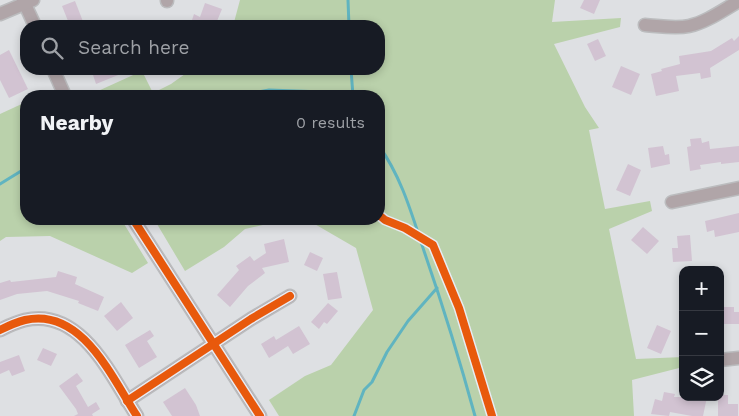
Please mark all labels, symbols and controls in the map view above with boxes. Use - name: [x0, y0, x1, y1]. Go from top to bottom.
- search box: [20, 20, 385, 75]
- icon: search: [38, 34, 66, 62]
- text: Search here: [78, 36, 189, 59]
- text: Nearby: [40, 110, 113, 135]
- text: 0 results: [296, 113, 365, 132]
- map controls: [679, 266, 724, 401]
- button: +: [679, 266, 724, 311]
- button: −: [679, 311, 724, 356]
- button: layers: [679, 356, 724, 401]

